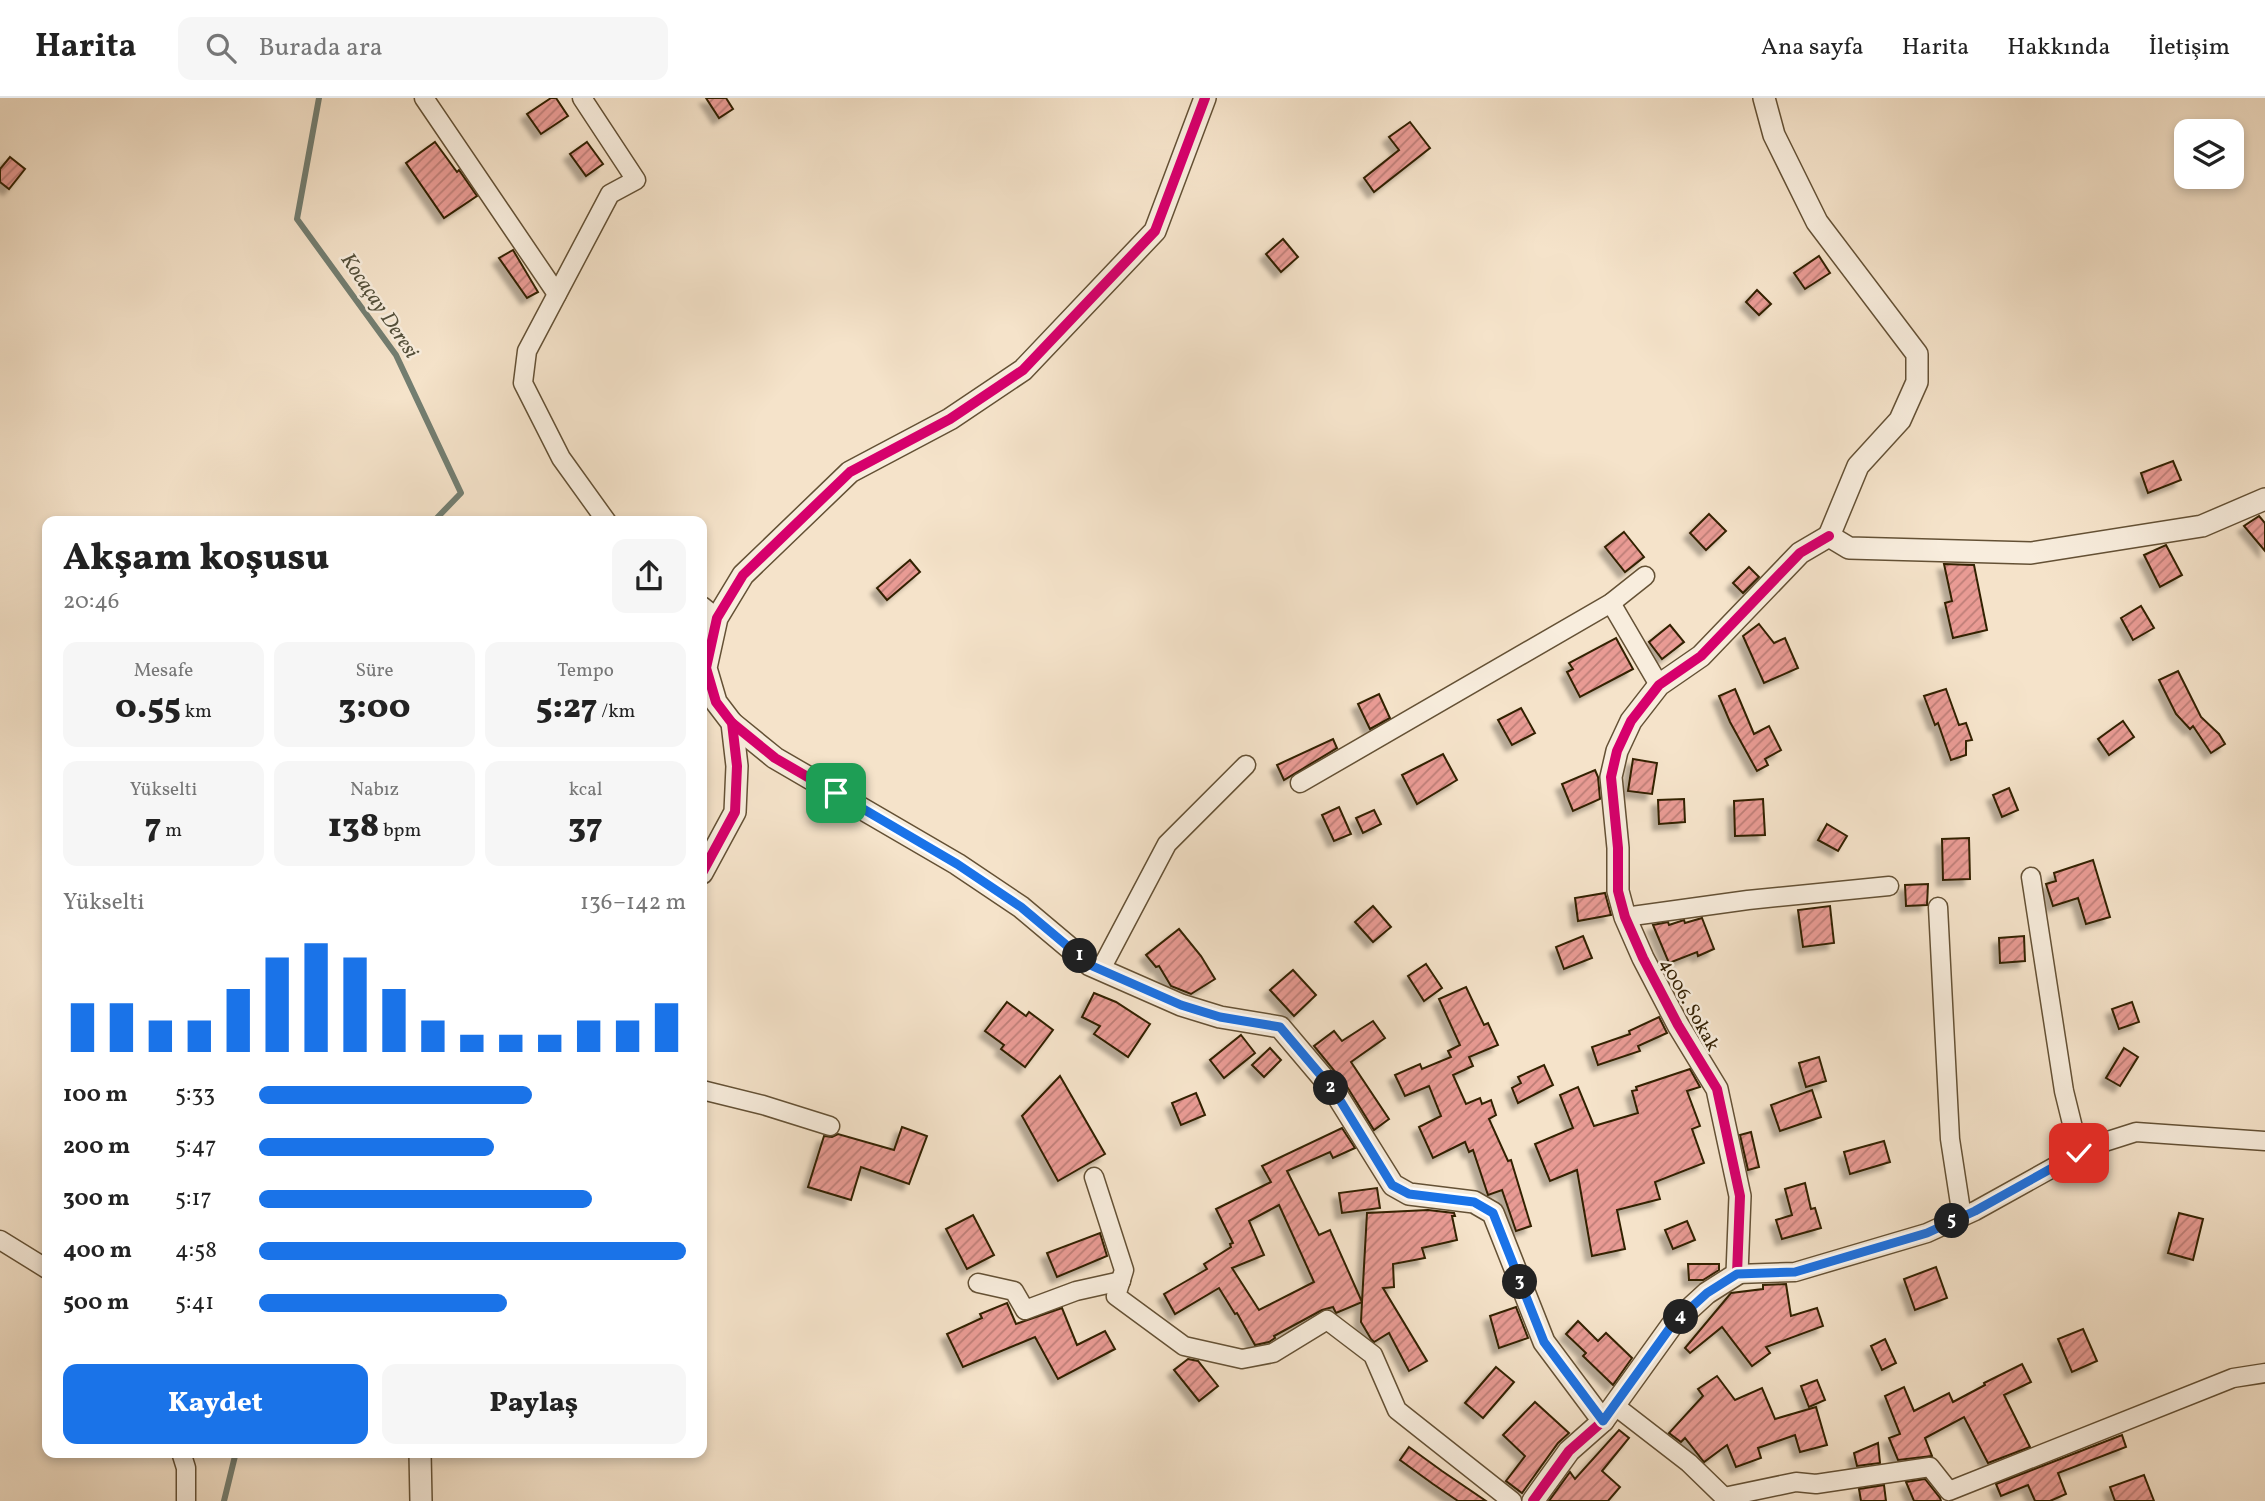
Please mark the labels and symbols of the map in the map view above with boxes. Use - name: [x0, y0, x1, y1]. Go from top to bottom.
- water label: Kocaçay Deresi: [333, 248, 425, 365]
- pin: [806, 763, 866, 823]
- pin: 1: [1062, 938, 1098, 974]
- street label: 4006. Sokak: [1653, 954, 1725, 1056]
- pin: 2: [1314, 1070, 1348, 1105]
- pin: [2049, 1123, 2109, 1183]
- pin: 5: [1934, 1204, 1969, 1238]
- pin: 3: [1502, 1264, 1538, 1300]
- pin: 4: [1664, 1300, 1698, 1334]

